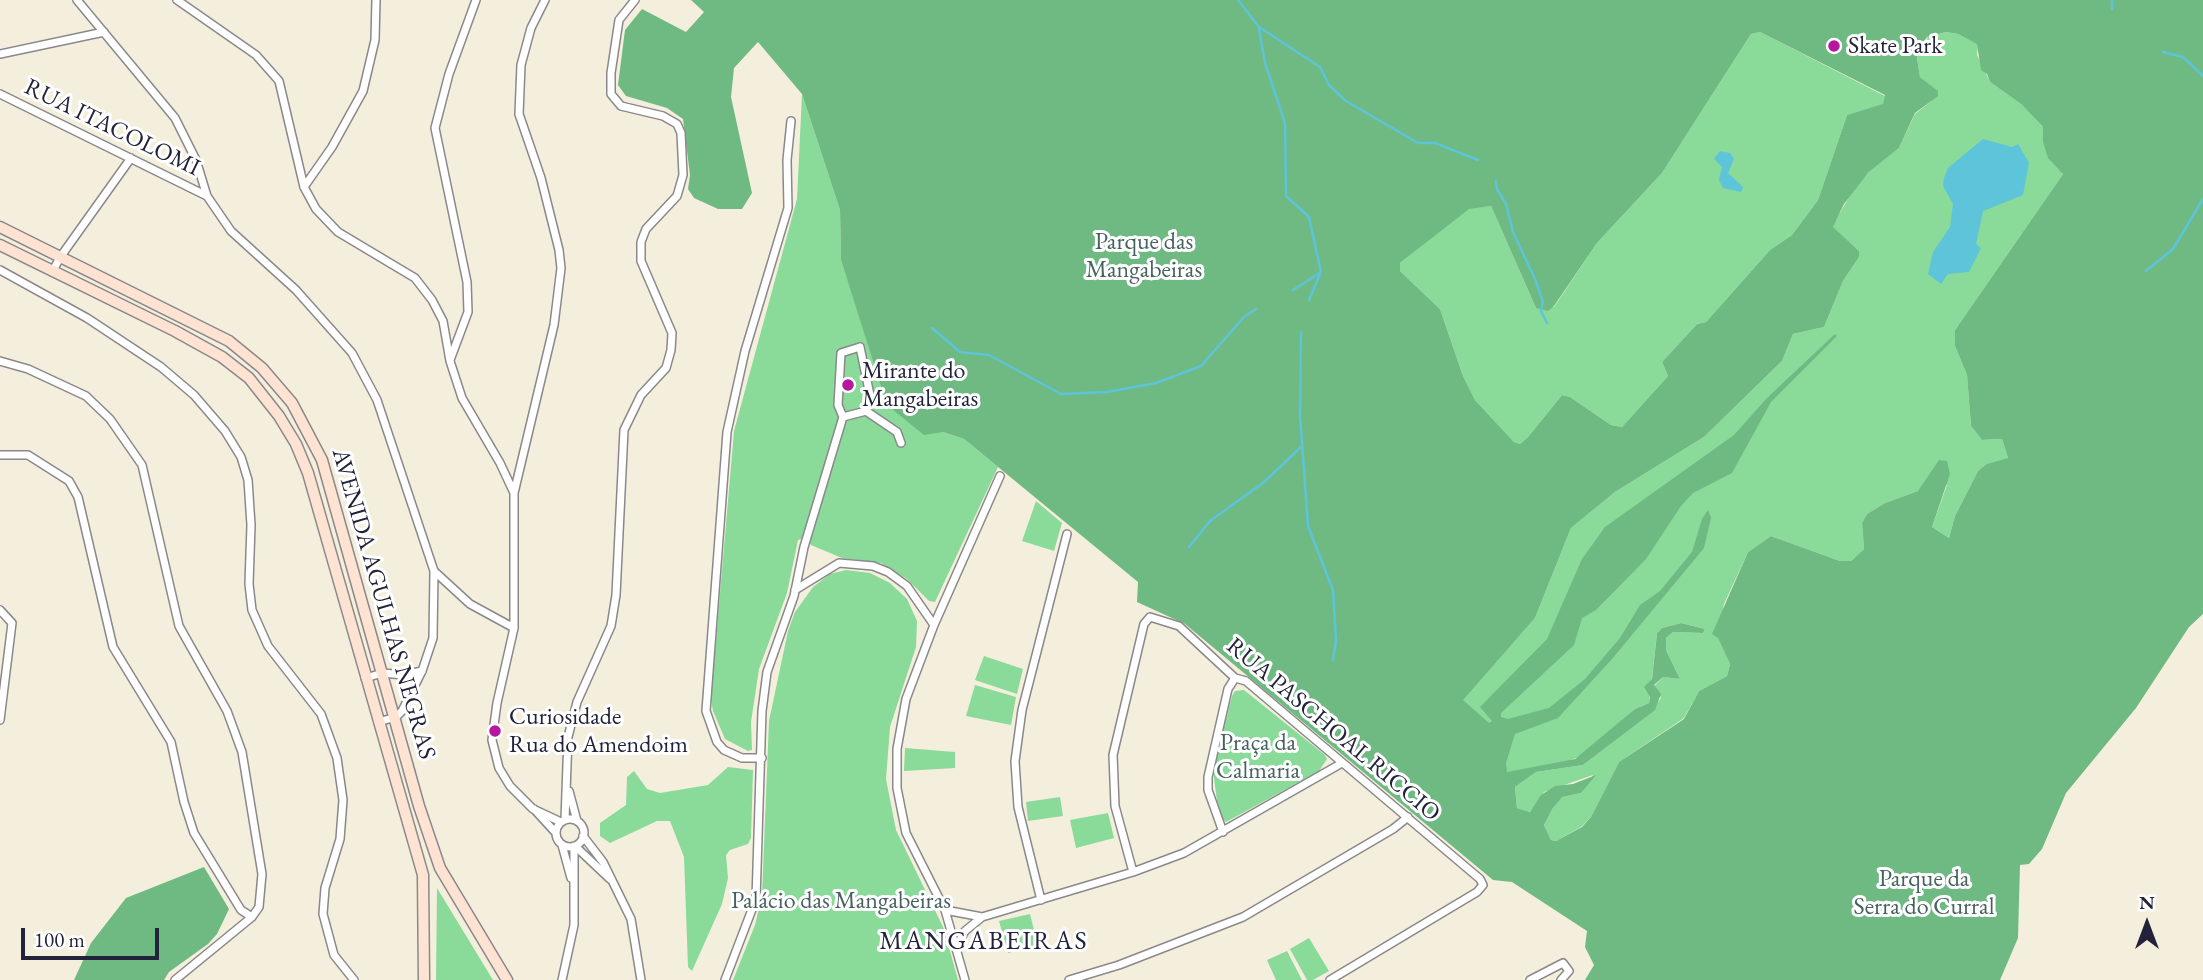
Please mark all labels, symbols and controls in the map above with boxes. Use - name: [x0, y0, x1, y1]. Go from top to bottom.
- place label: Skate Park: [1848, 32, 1943, 60]
- marker: Skate Park: [1826, 38, 1842, 54]
- street label: RUA ITACOLOMI: [20, 73, 204, 183]
- park label: Parque das Mangabeiras: [1086, 228, 1202, 284]
- place label: Mirante do Mangabeiras: [862, 357, 978, 413]
- marker: Mirante do Mangabeiras: [840, 377, 856, 393]
- street label: AVENIDA AGULHAS NEGRAS: [325, 445, 441, 763]
- street label: RUA PASCHOAL RICCIO: [1220, 632, 1446, 828]
- place label: Curiosidade Rua do Amendoim: [509, 703, 688, 759]
- marker: Curiosidade Rua do Amendoim: [487, 723, 503, 739]
- park label: Praça da Calmaria: [1216, 729, 1300, 785]
- park label: Parque da Serra do Curral: [1854, 865, 1994, 921]
- park label: Palácio das Mangabeiras: [731, 887, 951, 915]
- north arrow: [2112, 889, 2182, 959]
- text: N: [2139, 890, 2155, 915]
- scale bar: [24, 914, 163, 958]
- text: 100 m: [34, 926, 85, 953]
- district label: MANGABEIRAS: [881, 926, 1087, 958]

